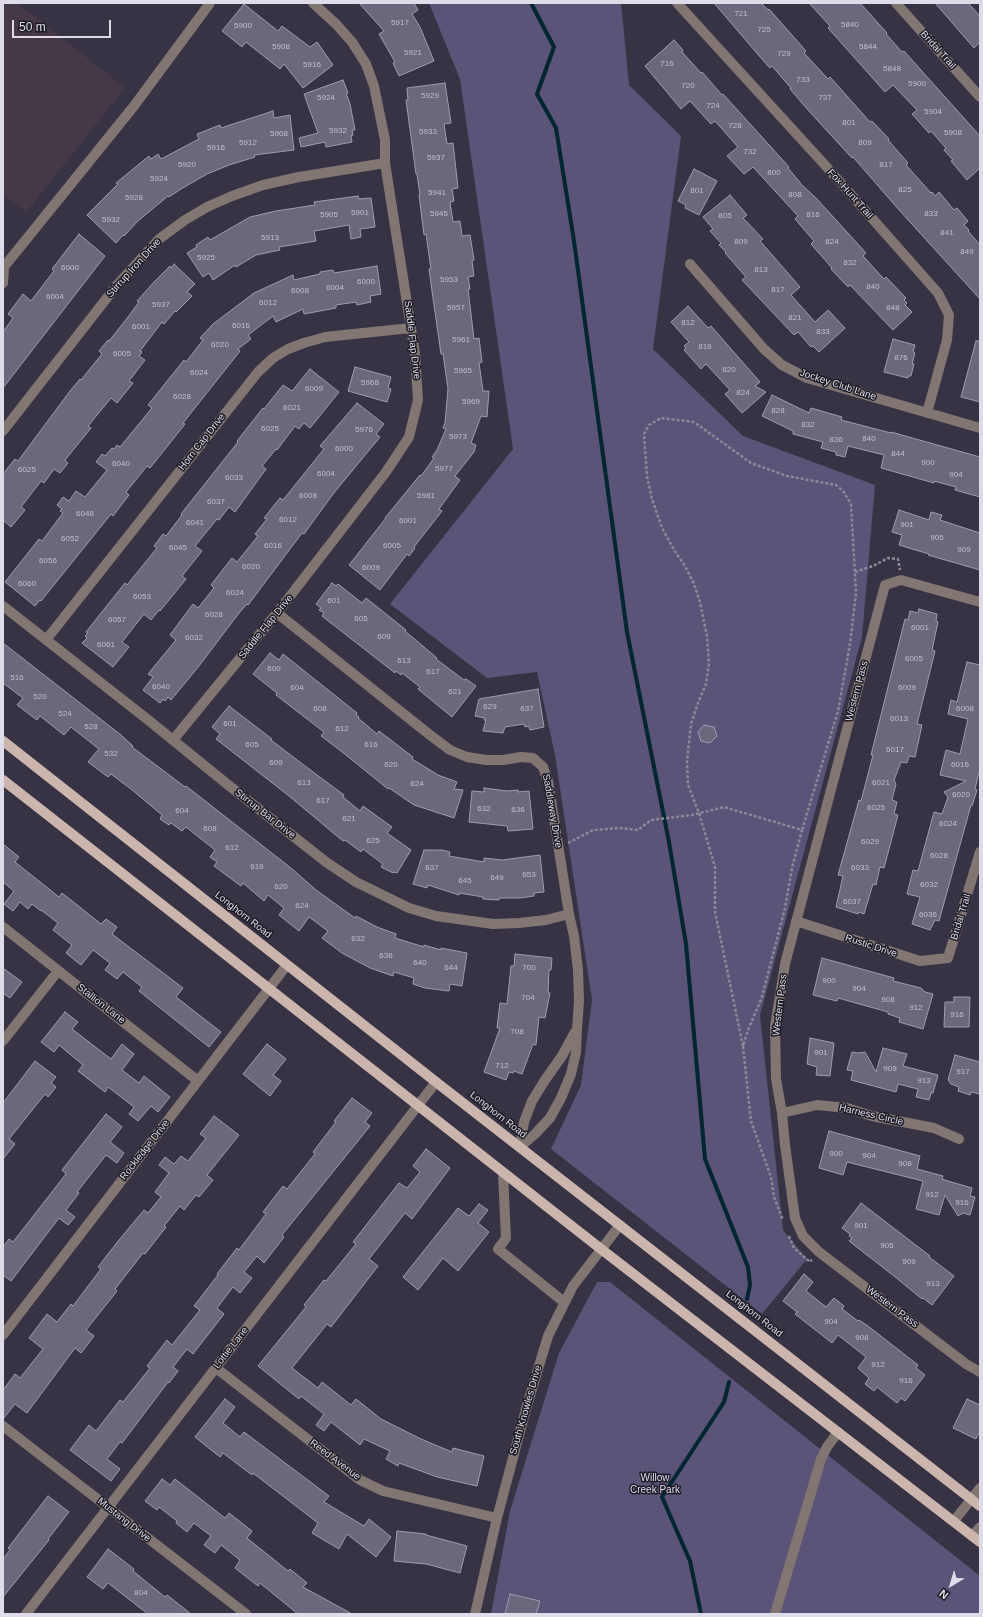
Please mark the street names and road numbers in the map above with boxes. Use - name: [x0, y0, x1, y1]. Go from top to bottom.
- street label: Bridal Trail: [918, 28, 958, 72]
- street label: Fox Hunt Trail: [825, 167, 875, 221]
- street label: Stirrup Iron Drive: [104, 236, 164, 300]
- street label: Saddle Flap Drive: [401, 300, 423, 380]
- street label: Jockey Club Lane: [798, 367, 878, 403]
- street label: Horn Cap Drive: [176, 411, 228, 473]
- street label: Saddle Flap Drive: [236, 592, 296, 662]
- street label: Western Pass: [843, 659, 871, 723]
- street label: Saddleway Drive: [540, 773, 564, 849]
- street label: Stirrup Bar Drive: [232, 787, 298, 841]
- street label: Longhorn Road: [212, 889, 274, 941]
- street label: Bridal Trail: [948, 893, 974, 941]
- street label: Rustic Drive: [844, 932, 898, 960]
- street label: Western Pass: [770, 973, 790, 1037]
- street label: Stallion Lane: [75, 981, 127, 1027]
- street label: Longhorn Road: [467, 1089, 529, 1141]
- street label: Harness Circle: [838, 1102, 904, 1128]
- street label: Rockledge Drive: [118, 1117, 172, 1183]
- street label: Western Pass: [864, 1284, 920, 1330]
- street label: Longhorn Road: [723, 1288, 785, 1340]
- street label: Lottie Lane: [211, 1325, 251, 1371]
- street label: South Knowles Drive: [507, 1364, 545, 1456]
- street label: Reed Avenue: [307, 1437, 363, 1483]
- street label: Mustang Drive: [95, 1495, 153, 1545]

